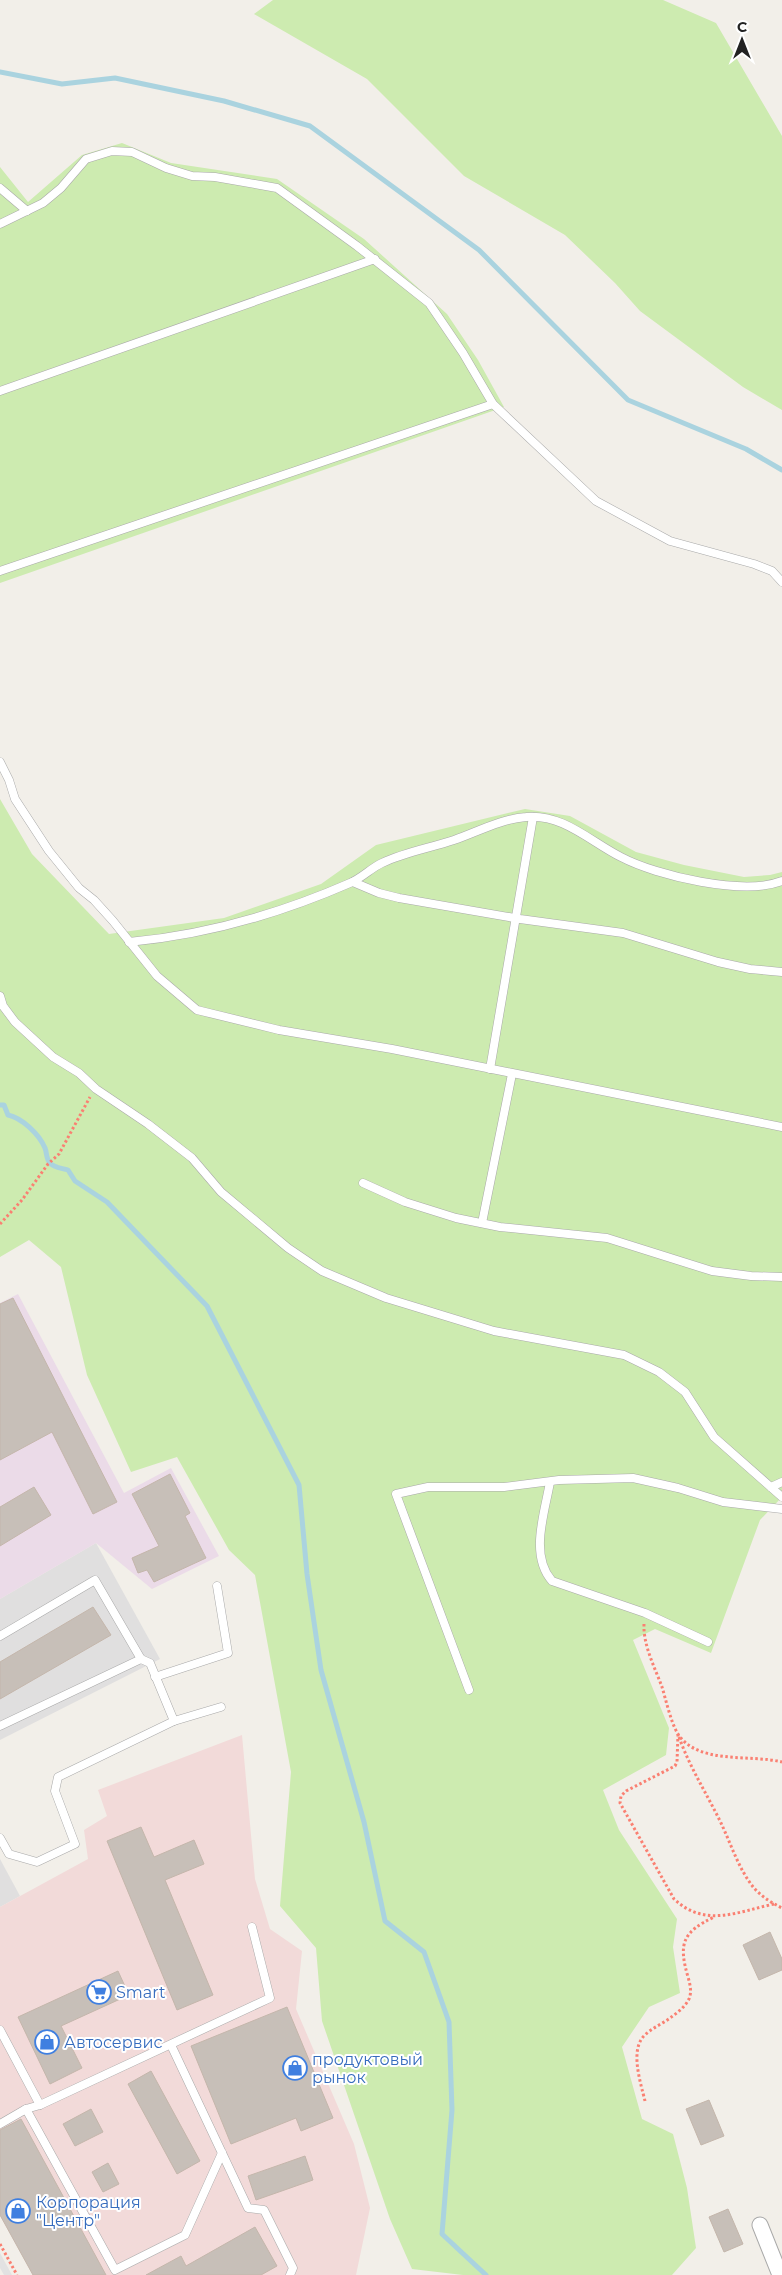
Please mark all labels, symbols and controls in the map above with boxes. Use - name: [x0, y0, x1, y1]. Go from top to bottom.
- north arrow: [717, 15, 767, 65]
- text: С: [737, 18, 747, 36]
- supermarket icon: Smart: [86, 1979, 112, 2005]
- place label: Smart: [116, 1983, 166, 2002]
- shop icon: Автосервис: [34, 2029, 60, 2055]
- place label: Автосервис: [64, 2033, 162, 2052]
- place label: продуктовый рынок: [312, 2050, 423, 2087]
- shop icon: продуктовый рынок: [282, 2055, 308, 2081]
- place label: Корпорация "Центр": [36, 2193, 141, 2230]
- shop icon: Корпорация "Центр": [5, 2198, 31, 2224]

